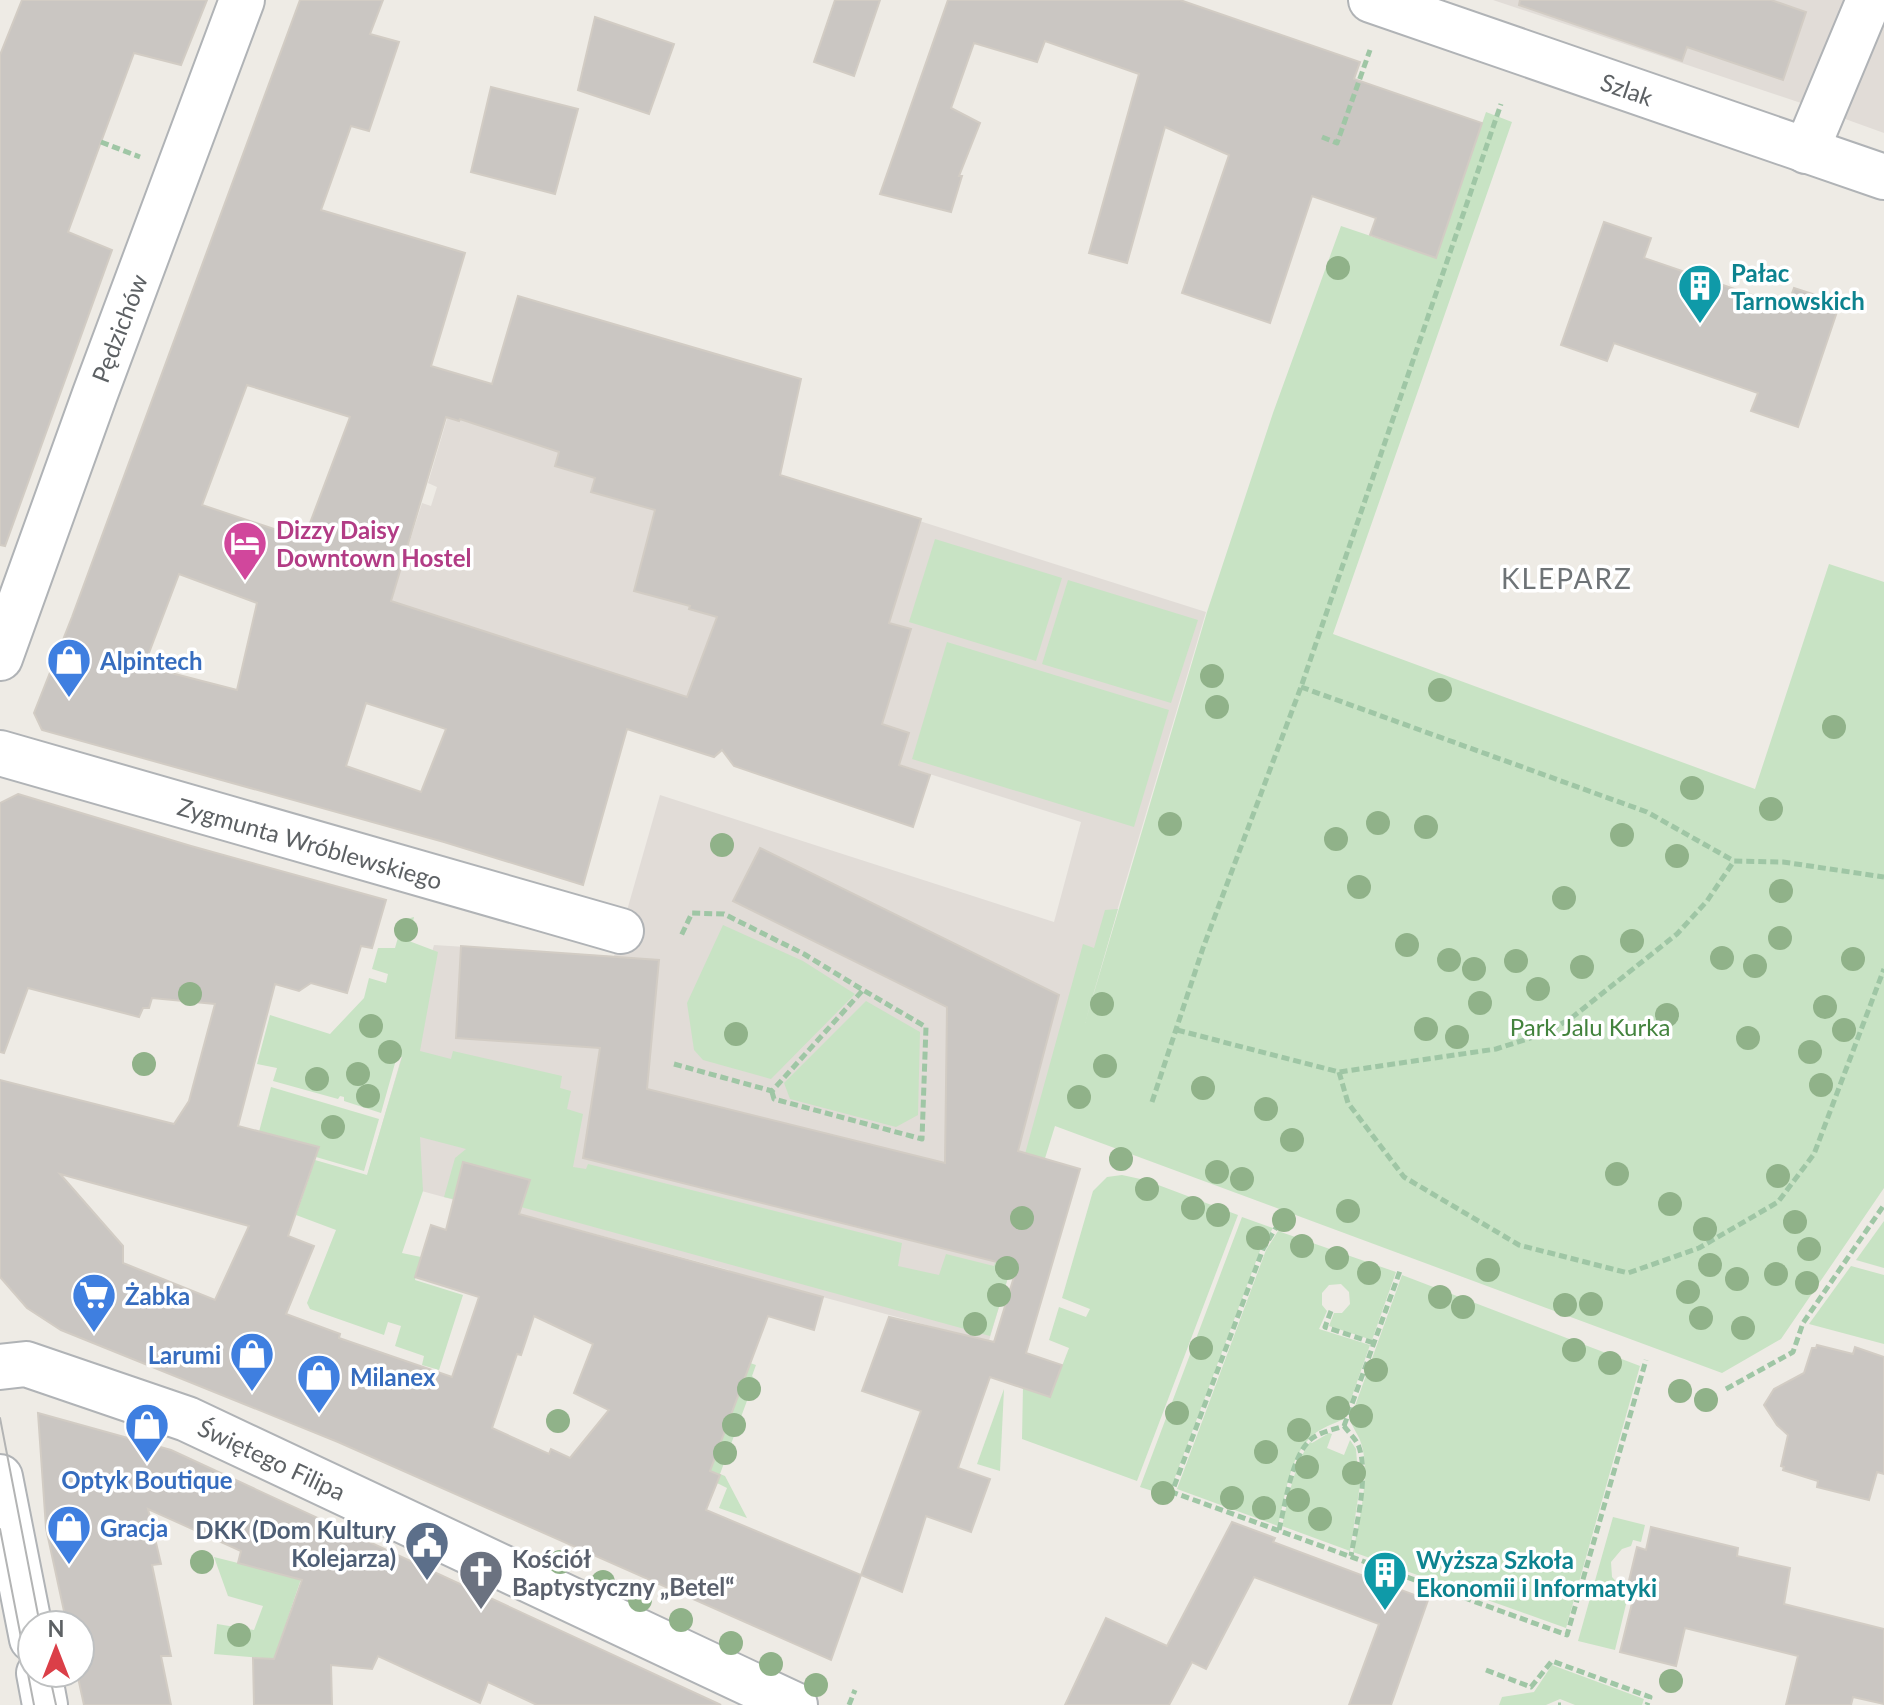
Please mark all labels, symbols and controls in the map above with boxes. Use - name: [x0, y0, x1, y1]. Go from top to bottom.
- street label: Szlak: [1597, 67, 1658, 112]
- place label: Pałac Tarnowskich: [1731, 258, 1865, 315]
- building icon: Pałac Tarnowskich: [1676, 262, 1724, 325]
- street label: Pędzichów: [85, 270, 153, 386]
- place label: Dizzy Daisy Downtown Hostel: [276, 515, 471, 572]
- hotel icon: Dizzy Daisy Downtown Hostel: [221, 519, 269, 582]
- district label: KLEPARZ: [1501, 561, 1633, 595]
- shop icon: Alpintech: [45, 636, 93, 699]
- place label: Alpintech: [99, 646, 202, 675]
- street label: Zygmunta Wróblewskiego: [174, 791, 446, 895]
- park label: Park Jalu Kurka: [1510, 1012, 1670, 1041]
- supermarket icon: Żabka: [70, 1271, 118, 1334]
- place label: Żabka: [125, 1281, 190, 1310]
- shop icon: Larumi: [228, 1330, 276, 1393]
- place label: Larumi: [148, 1340, 221, 1369]
- shop icon: Milanex: [295, 1352, 343, 1415]
- place label: Milanex: [350, 1362, 436, 1391]
- shop icon: Optyk Boutique: [123, 1401, 171, 1464]
- street label: Świętego Filipa: [194, 1412, 350, 1506]
- place label: Optyk Boutique: [61, 1465, 233, 1494]
- shop icon: Gracja: [45, 1503, 93, 1566]
- place label: Gracja: [100, 1513, 168, 1542]
- place label: DKK (Dom Kultury Kolejarza): [195, 1515, 396, 1572]
- public building icon: DKK (Dom Kultury Kolejarza): [403, 1519, 451, 1582]
- place label: Kościół Baptystyczny „Betel“: [512, 1544, 734, 1601]
- place label: Wyższa Szkoła Ekonomii i Informatyki: [1416, 1545, 1657, 1602]
- church icon: Kościół Baptystyczny „Betel“: [457, 1548, 505, 1611]
- building icon: Wyższa Szkoła Ekonomii i Informatyki: [1361, 1549, 1409, 1612]
- north arrow: [16, 1609, 96, 1689]
- text: N: [48, 1615, 64, 1642]

